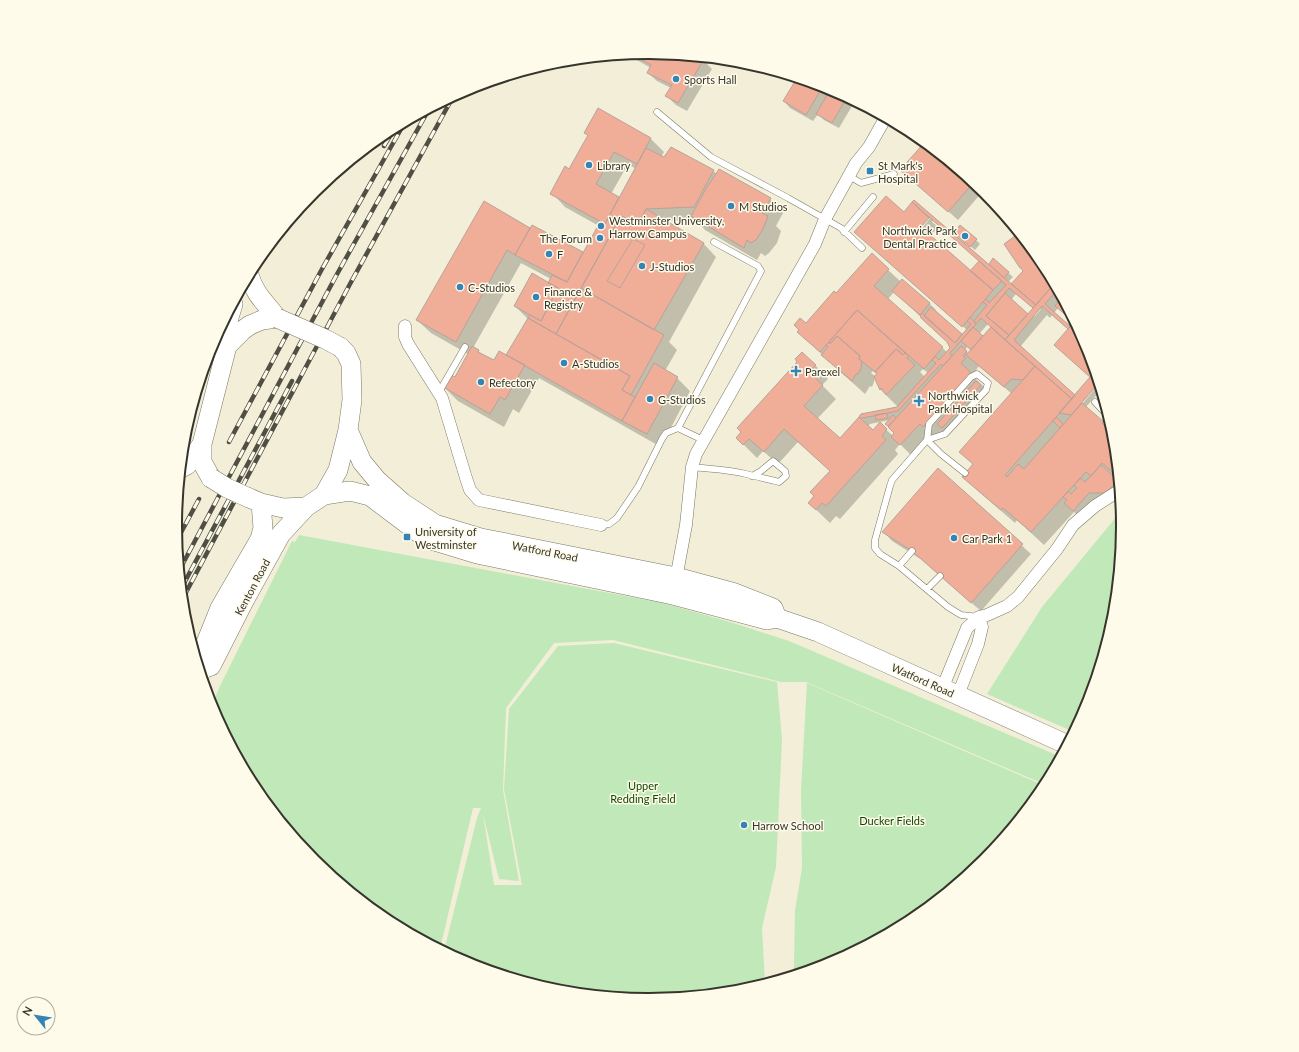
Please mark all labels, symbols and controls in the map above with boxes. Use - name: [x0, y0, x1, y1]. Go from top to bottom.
- place label: Sports Hall: [684, 73, 737, 86]
- marker: Sports Hall: [671, 74, 681, 84]
- place label: Library: [597, 159, 631, 172]
- place label: St Mark's Hospital: [878, 159, 923, 185]
- marker: Library: [584, 160, 594, 170]
- marker: St Mark's Hospital: [865, 166, 875, 176]
- place label: M Studios: [739, 200, 788, 213]
- marker: M Studios: [726, 201, 736, 211]
- place label: Westminster University, Harrow Campus: [609, 214, 724, 240]
- marker: Westminster University, Harrow Campus: [596, 221, 606, 231]
- place label: Northwick Park Dental Practice: [882, 224, 957, 250]
- marker: Northwick Park Dental Practice: [960, 231, 970, 241]
- place label: The Forum: [540, 232, 592, 245]
- marker: The Forum: [595, 233, 605, 243]
- place label: F: [557, 248, 563, 261]
- marker: F: [544, 249, 554, 259]
- place label: J-Studios: [650, 260, 695, 273]
- marker: J-Studios: [637, 261, 647, 271]
- place label: C-Studios: [468, 281, 515, 294]
- marker: C-Studios: [455, 282, 465, 292]
- place label: Finance & Registry: [544, 285, 592, 311]
- marker: Finance & Registry: [531, 292, 541, 302]
- place label: A-Studios: [572, 357, 619, 370]
- marker: A-Studios: [559, 358, 569, 368]
- marker: Parexel: [790, 365, 802, 377]
- place label: Parexel: [805, 365, 840, 378]
- place label: Refectory: [489, 376, 536, 389]
- marker: Refectory: [476, 377, 486, 387]
- place label: Northwick Park Hospital: [928, 389, 992, 415]
- place label: G-Studios: [658, 393, 706, 406]
- marker: G-Studios: [645, 394, 655, 404]
- marker: Northwick Park Hospital: [913, 395, 925, 407]
- place label: University of Westminster: [415, 525, 477, 551]
- marker: University of Westminster: [402, 532, 412, 542]
- place label: Car Park 1: [962, 532, 1012, 545]
- marker: Car Park 1: [949, 533, 959, 543]
- street label: Watford Road: [511, 538, 579, 564]
- street label: Kenton Road: [232, 556, 272, 618]
- street label: Watford Road: [890, 660, 956, 700]
- park label: Upper Redding Field: [610, 779, 676, 805]
- park label: Ducker Fields: [859, 814, 925, 827]
- place label: Harrow School: [752, 819, 823, 832]
- marker: Harrow School: [739, 820, 749, 830]
- north arrow: [16, 996, 56, 1036]
- text: N: [19, 1004, 35, 1018]

